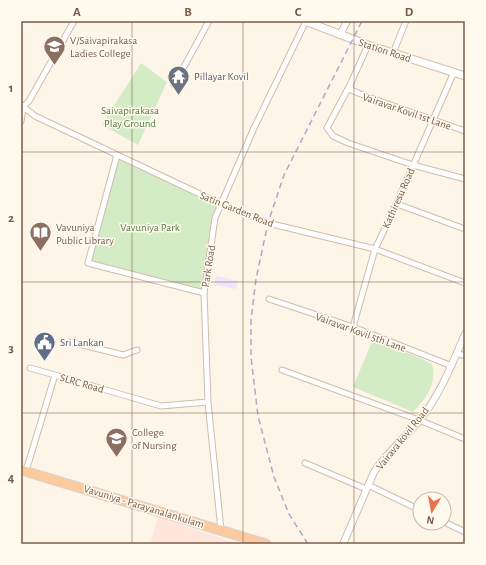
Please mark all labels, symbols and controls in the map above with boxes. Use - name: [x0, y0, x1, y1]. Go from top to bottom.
- text: A: [73, 6, 81, 19]
- text: B: [184, 6, 192, 19]
- text: C: [295, 6, 302, 19]
- text: D: [405, 6, 414, 19]
- school or university icon: V/Saivapirakasa Ladies College: [42, 33, 68, 66]
- place label: V/Saivapirakasa Ladies College: [70, 35, 137, 59]
- street label: Station Road: [357, 37, 413, 64]
- temple icon: Pillayar Kovil: [165, 63, 191, 96]
- place label: Pillayar Kovil: [194, 71, 249, 82]
- text: 1: [9, 82, 13, 95]
- street label: Vairavar Kovil 1st Lane: [361, 91, 453, 132]
- park label: Saivapirakasa Play Ground: [101, 105, 159, 129]
- street label: Kathiresu Road: [380, 166, 417, 230]
- street label: Satin Garden Road: [198, 190, 276, 229]
- text: 2: [8, 212, 14, 225]
- library icon: Vavuniya Public Library: [28, 220, 54, 253]
- place label: Vavuniya Public Library: [56, 222, 114, 246]
- park label: Vavuniya Park: [120, 222, 180, 233]
- street label: Park Road: [200, 244, 217, 288]
- street label: Vairavar Kovil 5th Lane: [314, 311, 408, 354]
- public building icon: Sri Lankan: [31, 329, 57, 362]
- place label: Sri Lankan: [60, 337, 104, 348]
- text: 3: [8, 342, 14, 355]
- street label: SLRC Road: [59, 372, 105, 395]
- street label: Vairava kovil Road: [374, 405, 431, 472]
- school or university icon: College of Nursing: [103, 425, 129, 458]
- place label: College of Nursing: [132, 427, 177, 451]
- text: 4: [8, 472, 15, 485]
- street label: Vavuniya - Parayanalankulam: [82, 483, 205, 530]
- north arrow: [412, 491, 452, 531]
- text: N: [426, 514, 435, 526]

